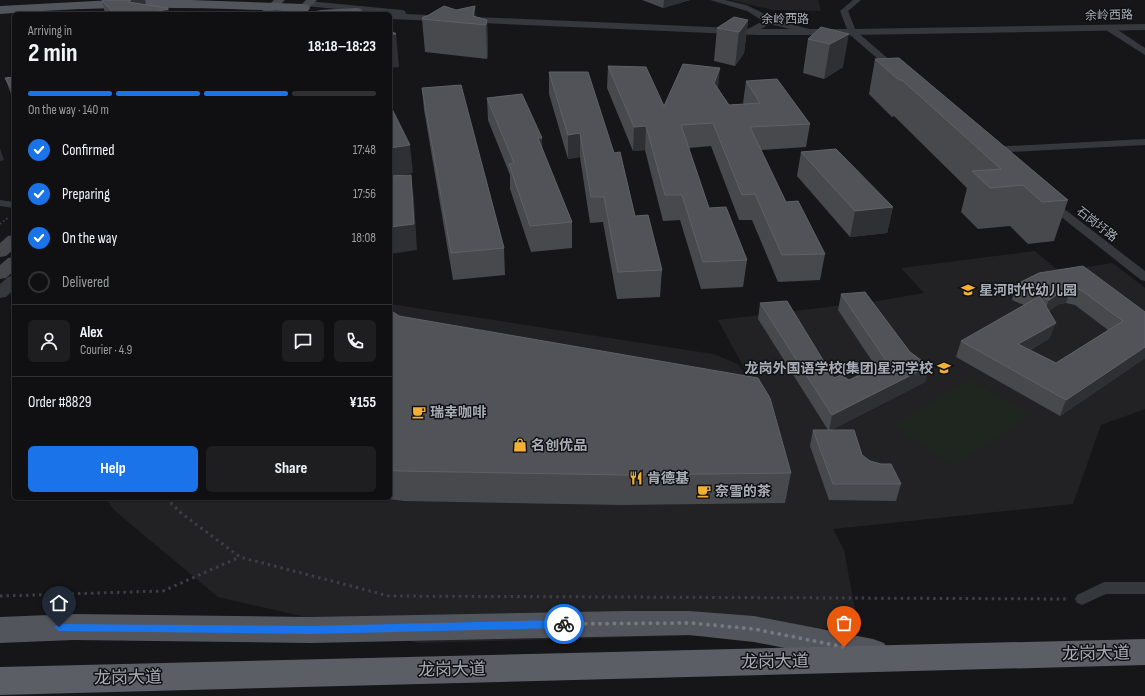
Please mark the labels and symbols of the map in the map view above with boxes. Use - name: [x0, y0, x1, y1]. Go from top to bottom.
- street label: 余岭西路: [1085, 8, 1133, 23]
- street label: 余岭西路: [761, 12, 809, 27]
- street label: 石岗圩路: [1073, 204, 1120, 245]
- school or university icon: 星河时代幼儿园: [960, 282, 976, 298]
- place label: 星河时代幼儿园: [979, 282, 1077, 299]
- place label: 龙岗外国语学校(集团)星河学校: [745, 360, 933, 377]
- school or university icon: 龙岗外国语学校(集团)星河学校: [936, 360, 952, 376]
- cafe icon: 瑞幸咖啡: [411, 404, 427, 420]
- place label: 瑞幸咖啡: [430, 404, 487, 421]
- shop icon: 名创优品: [512, 437, 528, 453]
- place label: 名创优品: [531, 437, 587, 454]
- restaurant icon: 肯德基: [628, 470, 644, 486]
- place label: 肯德基: [647, 470, 689, 487]
- cafe icon: 奈雪的茶: [696, 483, 712, 499]
- place label: 奈雪的茶: [715, 483, 771, 500]
- pin: [42, 586, 76, 627]
- courier: [544, 604, 584, 644]
- pin: [827, 606, 861, 647]
- street label: 龙岗大道: [1062, 643, 1130, 665]
- street label: 龙岗大道: [741, 651, 809, 673]
- street label: 龙岗大道: [418, 659, 486, 681]
- street label: 龙岗大道: [94, 667, 162, 689]

